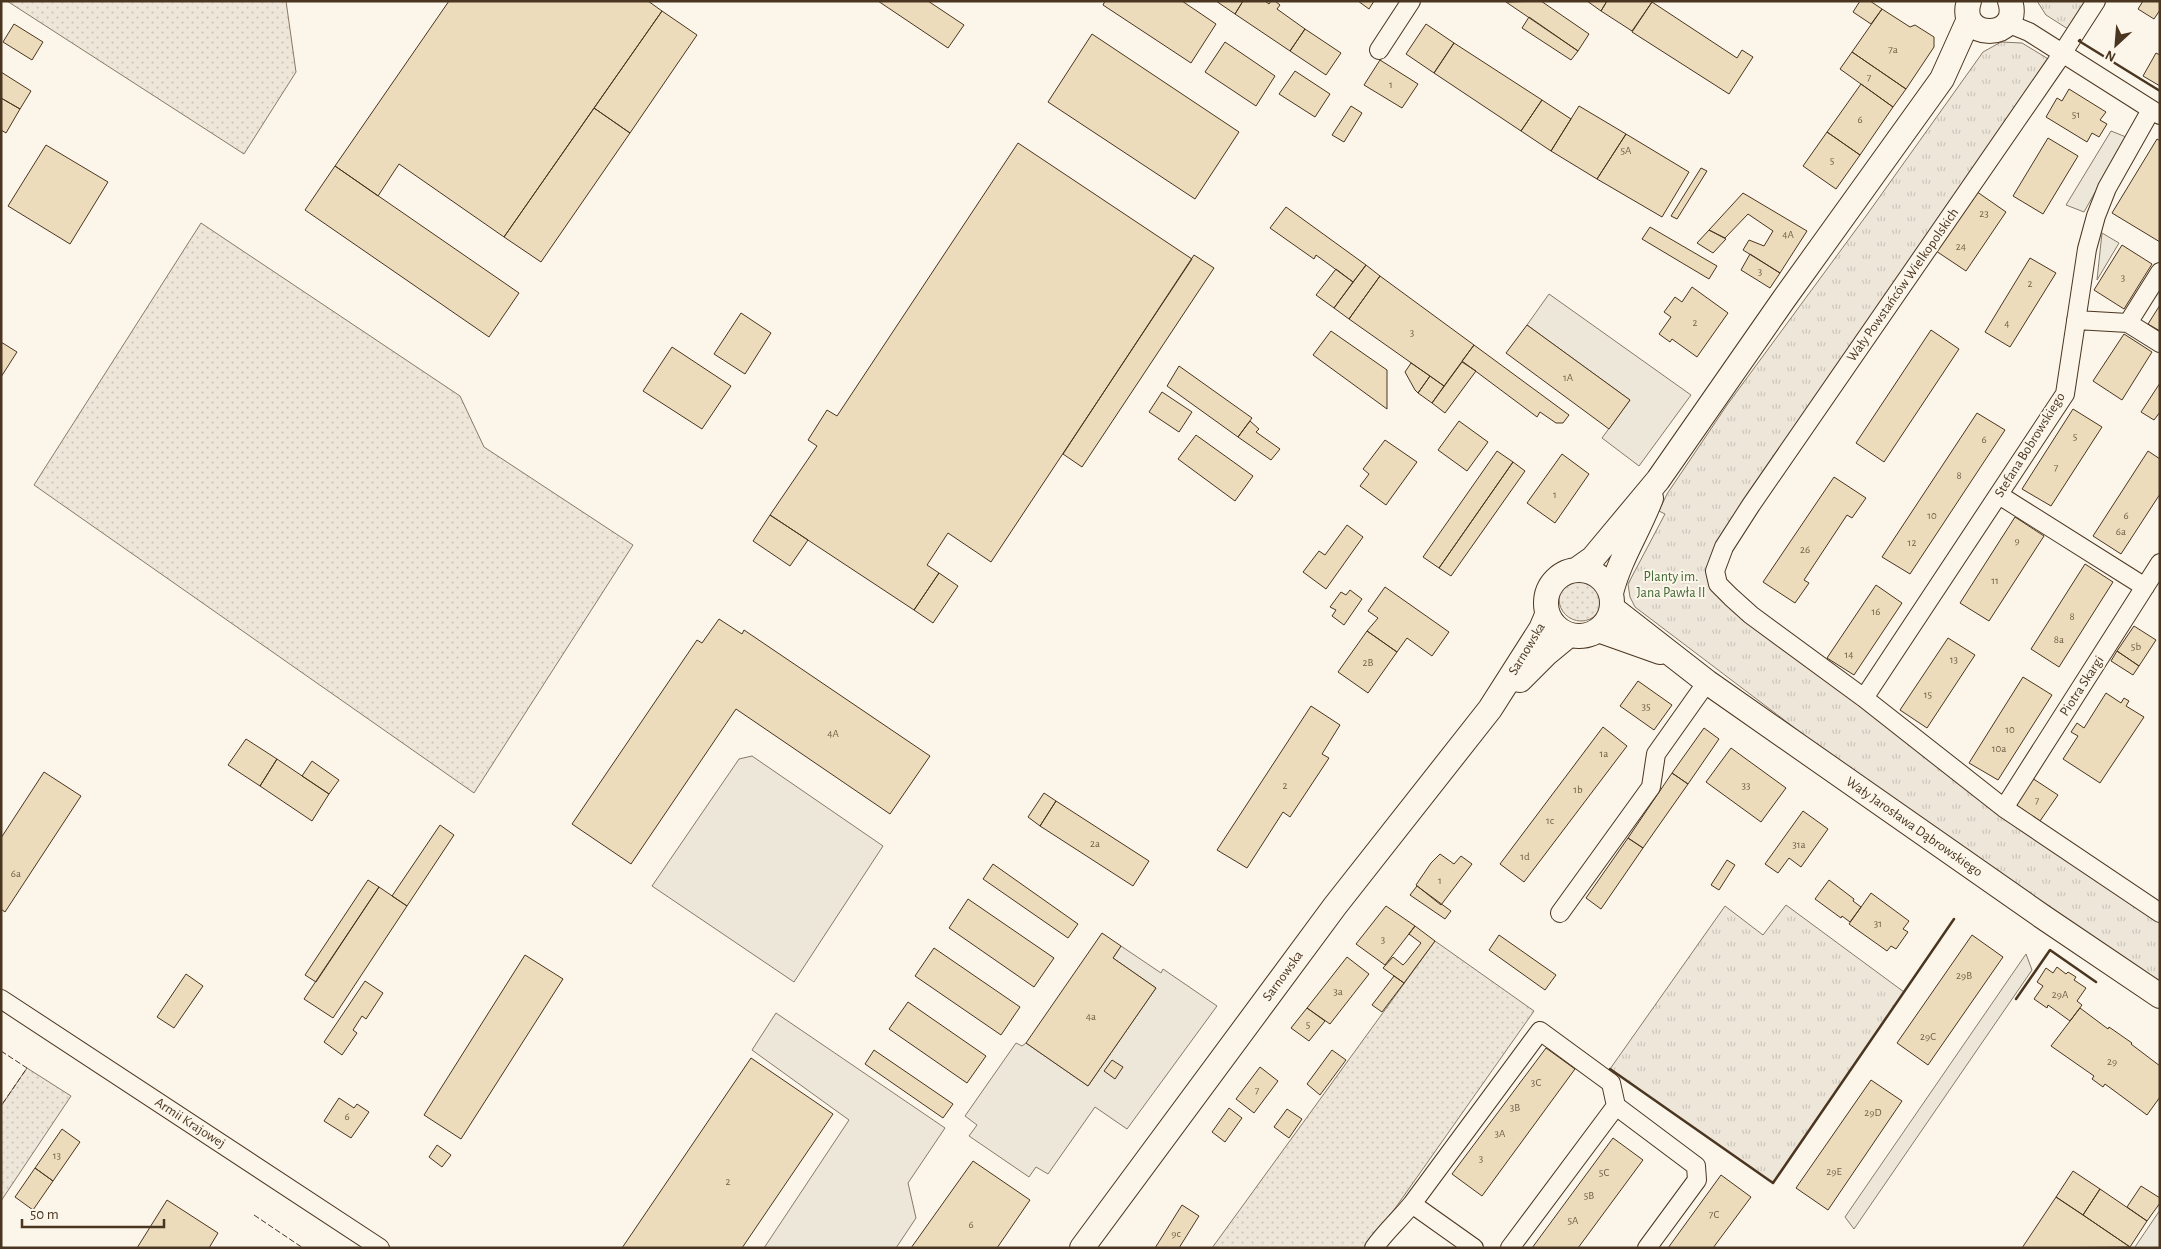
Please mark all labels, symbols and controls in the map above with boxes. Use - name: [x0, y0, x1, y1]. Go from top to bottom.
- north arrow: [2091, 20, 2141, 70]
- house number: 7a: [1888, 44, 1898, 55]
- text: N: [2103, 47, 2118, 64]
- house number: 7: [1867, 72, 1872, 83]
- house number: 1: [1389, 79, 1393, 90]
- house number: 51: [2072, 109, 2080, 120]
- house number: 6: [1857, 114, 1863, 125]
- house number: 5A: [1621, 145, 1632, 156]
- house number: 5: [1830, 155, 1835, 166]
- street label: Wały Powstańców Wielkopolskich: [1845, 206, 1961, 364]
- house number: 23: [1979, 208, 1989, 219]
- house number: 4A: [1782, 229, 1794, 240]
- house number: 24: [1956, 241, 1966, 252]
- house number: 3: [1758, 266, 1763, 277]
- house number: 3: [2121, 272, 2126, 283]
- house number: 2: [2027, 278, 2033, 289]
- house number: 2: [1692, 317, 1698, 328]
- house number: 4: [2004, 318, 2010, 329]
- house number: 3: [1410, 327, 1415, 338]
- house number: 1A: [1563, 372, 1574, 383]
- street label: Stefana Bobrowskiego: [1992, 390, 2068, 500]
- house number: 5: [2073, 431, 2078, 442]
- house number: 6: [1981, 434, 1987, 445]
- house number: 7: [2054, 462, 2059, 473]
- house number: 8: [1956, 470, 1962, 481]
- house number: 1: [1553, 489, 1557, 500]
- house number: 10: [1927, 510, 1937, 521]
- house number: 6: [2123, 510, 2129, 521]
- house number: 6a: [2116, 526, 2126, 537]
- house number: 9: [2014, 535, 2020, 546]
- house number: 12: [1908, 537, 1916, 548]
- house number: 26: [1800, 544, 1810, 555]
- park label: Planty im. Jana Pawła II: [1637, 570, 1705, 600]
- house number: 11: [1991, 575, 1999, 586]
- house number: 16: [1872, 606, 1880, 617]
- house number: 8: [2069, 611, 2075, 622]
- street label: Sarnowska: [1506, 620, 1548, 678]
- house number: 8a: [2054, 634, 2064, 645]
- house number: 5b: [2131, 641, 2141, 652]
- house number: 14: [1844, 649, 1854, 660]
- street label: Piotra Skargi: [2057, 653, 2107, 719]
- house number: 13: [1950, 654, 1959, 665]
- house number: 2B: [1363, 657, 1374, 668]
- house number: 15: [1924, 689, 1933, 700]
- house number: 35: [1641, 701, 1651, 712]
- house number: 10: [2005, 724, 2015, 735]
- house number: 4A: [827, 728, 839, 739]
- house number: 10a: [1992, 743, 2006, 754]
- house number: 1a: [1600, 748, 1608, 759]
- street label: Wały Jarosława Dąbrowskiego: [1843, 774, 1985, 880]
- house number: 2: [1282, 780, 1288, 791]
- house number: 33: [1741, 780, 1751, 791]
- house number: 1b: [1573, 784, 1583, 795]
- house number: 7: [2035, 795, 2040, 806]
- house number: 1c: [1546, 815, 1555, 826]
- house number: 2a: [1090, 838, 1100, 849]
- house number: 31a: [1792, 839, 1806, 850]
- house number: 1d: [1520, 851, 1530, 862]
- house number: 6a: [11, 868, 21, 879]
- house number: 1: [1438, 875, 1442, 886]
- house number: 31: [1874, 918, 1882, 929]
- house number: 3: [1381, 934, 1386, 945]
- street label: Sarnowska: [1260, 948, 1306, 1004]
- house number: 29B: [1956, 970, 1972, 981]
- house number: 3a: [1333, 986, 1343, 997]
- house number: 29A: [2052, 989, 2069, 1000]
- house number: 4a: [1086, 1011, 1096, 1022]
- house number: 5: [1306, 1019, 1311, 1030]
- house number: 29C: [1920, 1031, 1936, 1042]
- house number: 29: [2107, 1056, 2117, 1067]
- house number: 3C: [1531, 1077, 1541, 1088]
- house number: 7: [1255, 1085, 1260, 1096]
- street label: Armii Krajowej: [152, 1095, 228, 1151]
- house number: 3B: [1510, 1102, 1520, 1113]
- house number: 29D: [1864, 1107, 1882, 1118]
- house number: 6: [344, 1111, 350, 1122]
- house number: 3A: [1495, 1128, 1506, 1139]
- house number: 13: [53, 1150, 62, 1161]
- house number: 3: [1479, 1153, 1484, 1164]
- house number: 29E: [1826, 1166, 1842, 1177]
- house number: 5C: [1599, 1167, 1609, 1178]
- house number: 2: [725, 1176, 731, 1187]
- house number: 5B: [1584, 1190, 1594, 1201]
- scale bar: [22, 1196, 165, 1228]
- text: 50 m: [30, 1207, 59, 1222]
- house number: 7C: [1709, 1209, 1719, 1220]
- house number: 5A: [1568, 1215, 1579, 1226]
- house number: 6: [968, 1219, 974, 1230]
- house number: 9c: [1171, 1228, 1181, 1239]

